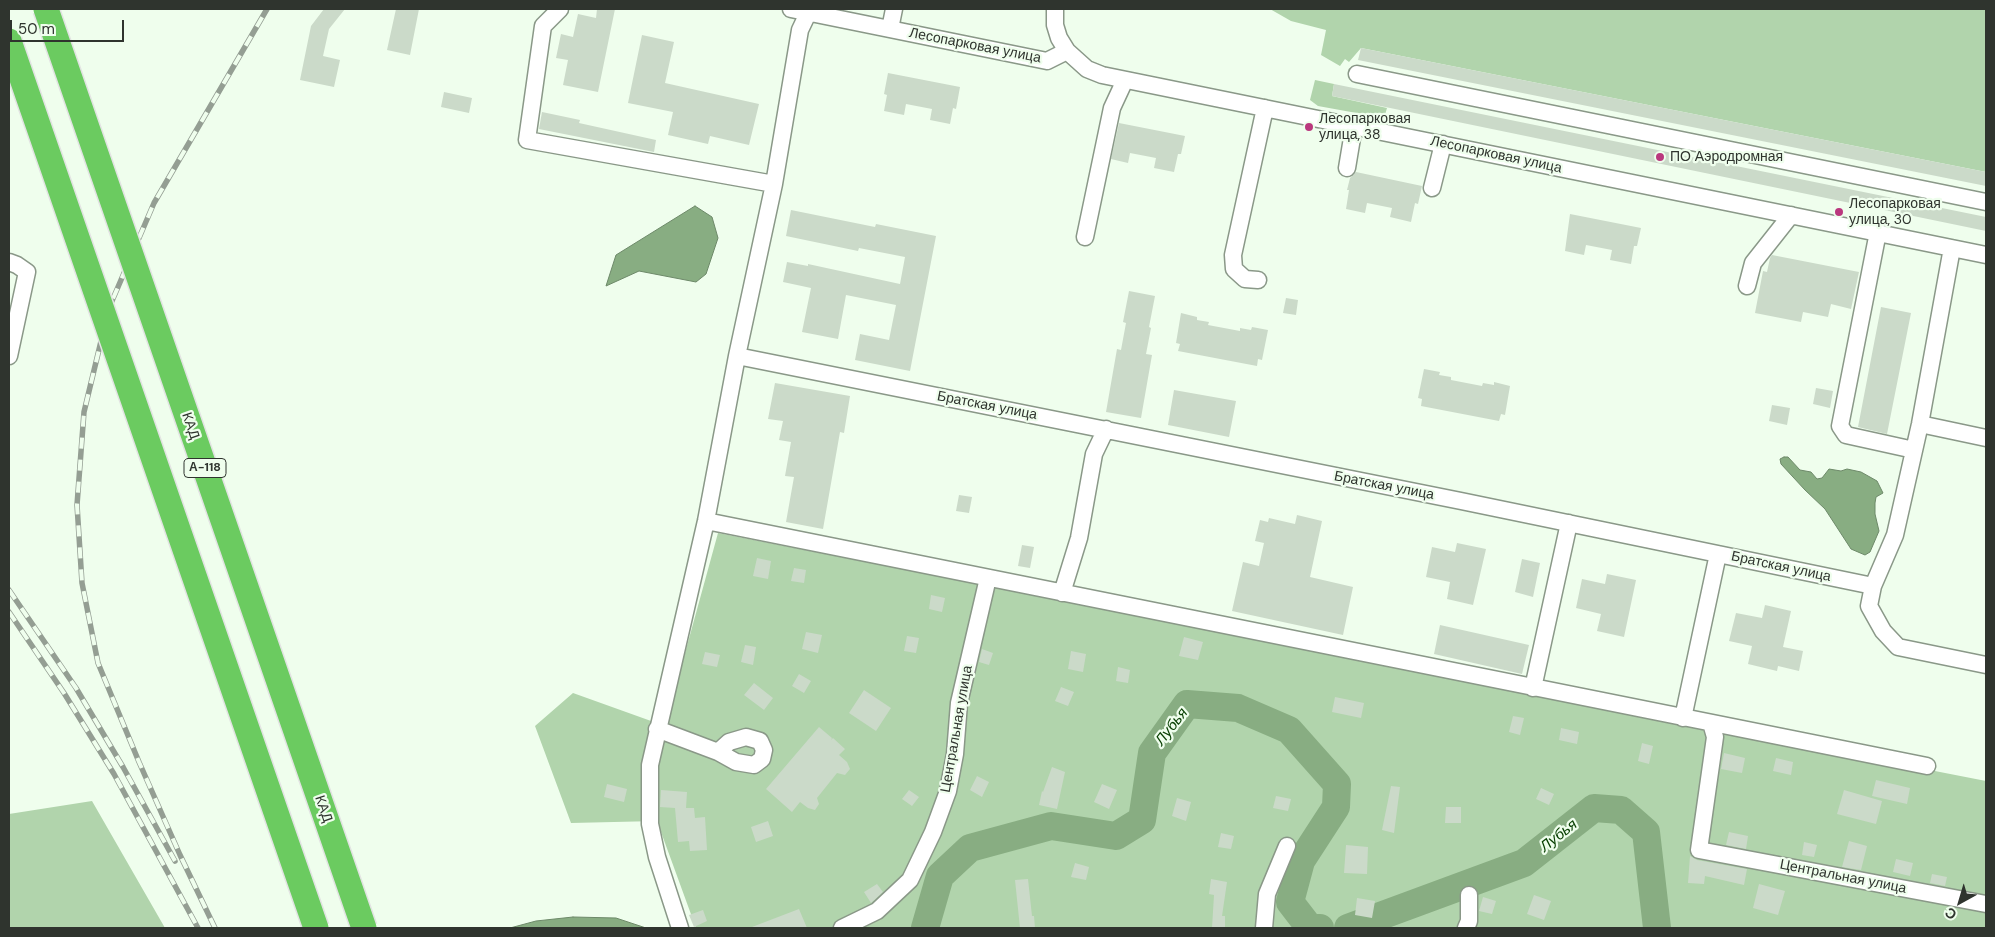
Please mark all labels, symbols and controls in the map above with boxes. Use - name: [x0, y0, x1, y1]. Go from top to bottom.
- scale bar: [12, 10, 126, 42]
- text: 50 m: [18, 19, 55, 39]
- street label: Лесопарковая улица: [908, 25, 1042, 67]
- place label: Лесопарковая улица, 38: [1319, 111, 1411, 144]
- marker: Лесопарковая улица, 38: [1303, 121, 1315, 133]
- street label: Лесопарковая улица: [1429, 133, 1563, 177]
- place label: ПО Аэродромная: [1670, 149, 1783, 165]
- marker: ПО Аэродромная: [1654, 151, 1666, 163]
- place label: Лесопарковая улица, 30: [1849, 196, 1941, 228]
- marker: Лесопарковая улица, 30: [1833, 206, 1845, 218]
- street label: Братская улица: [935, 388, 1039, 424]
- street label: КАД: [178, 410, 202, 442]
- road number: А-118: [184, 458, 226, 478]
- street label: Братская улица: [1332, 468, 1436, 504]
- street label: Братская улица: [1730, 548, 1832, 586]
- street label: Центральная улица: [938, 664, 976, 794]
- water label: Лубья: [1152, 705, 1192, 749]
- street label: КАД: [311, 793, 335, 825]
- water label: Лубья: [1537, 816, 1581, 856]
- street label: Центральная улица: [1778, 856, 1908, 898]
- north arrow: [1935, 877, 1985, 927]
- text: С: [1941, 903, 1960, 924]

